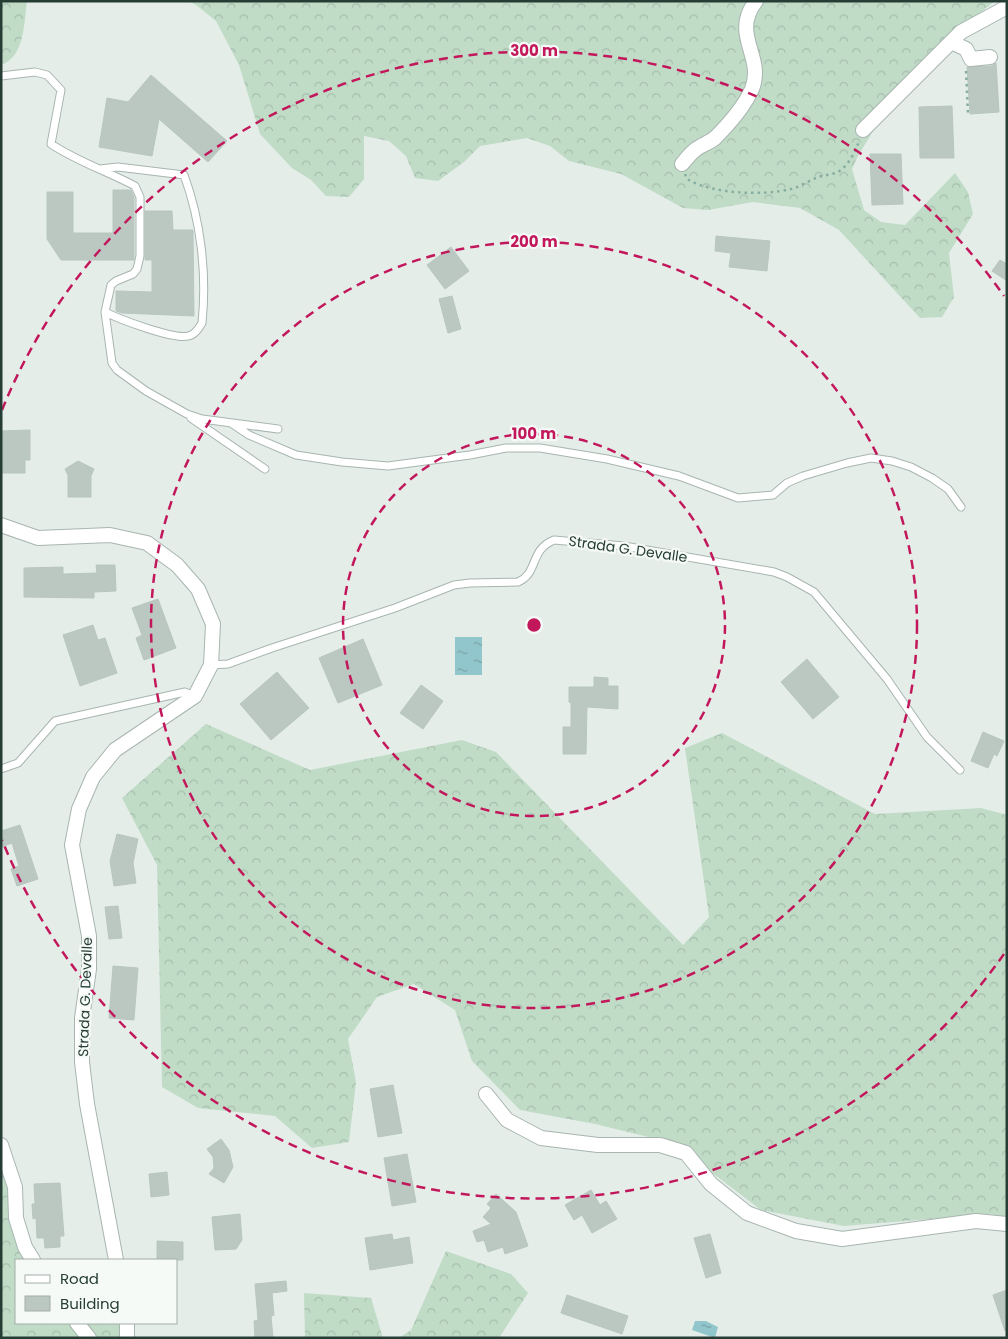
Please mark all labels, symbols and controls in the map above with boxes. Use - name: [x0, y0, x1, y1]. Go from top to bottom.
- text: 300 m: [510, 40, 558, 61]
- text: 200 m: [510, 231, 558, 252]
- text: 100 m: [512, 423, 556, 444]
- street label: Strada G. Devalle: [567, 531, 689, 567]
- centre of rings: [525, 616, 543, 634]
- street label: Strada G. Devalle: [73, 937, 97, 1057]
- legend: [15, 1259, 178, 1324]
- text: Road: [60, 1268, 99, 1289]
- text: Building: [60, 1293, 120, 1314]

